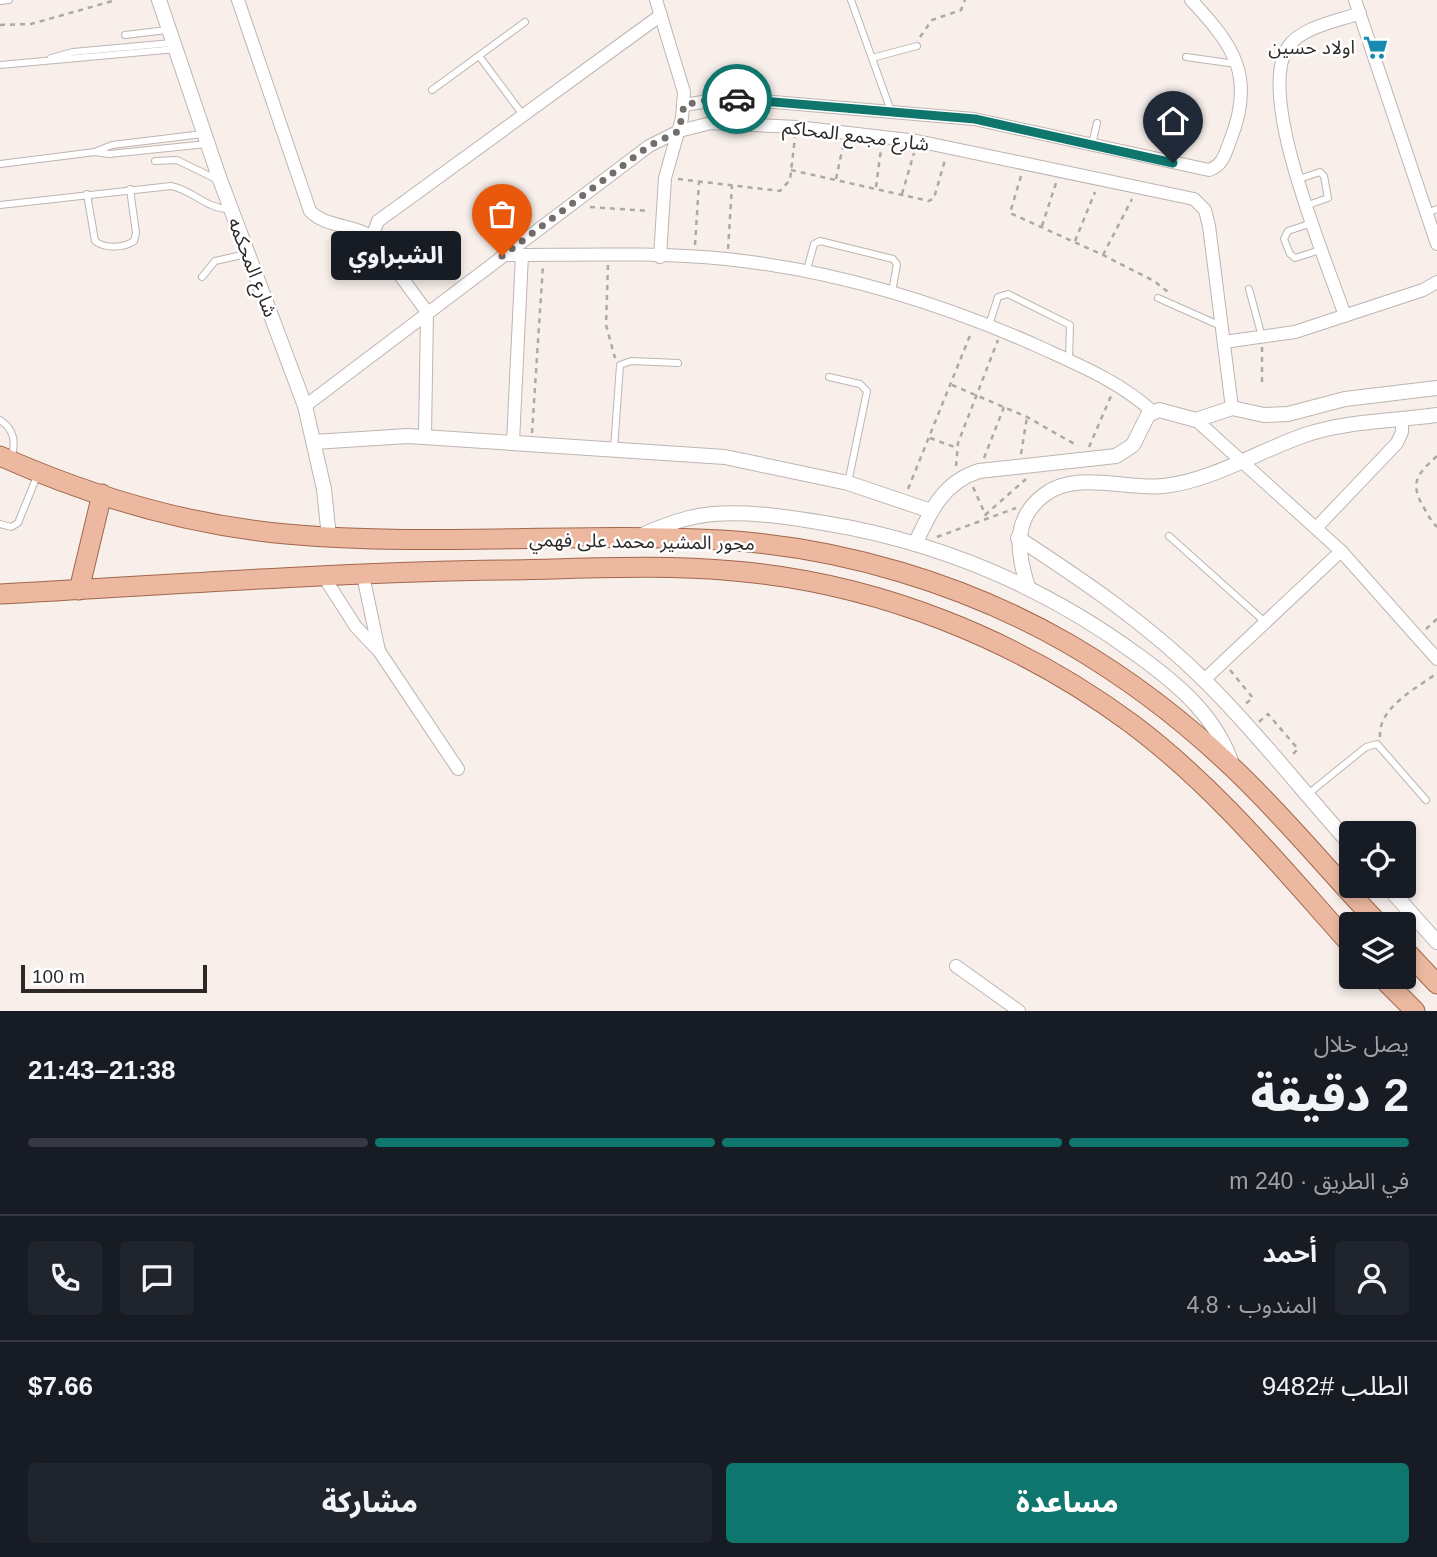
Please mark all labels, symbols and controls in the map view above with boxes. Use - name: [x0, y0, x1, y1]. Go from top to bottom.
- supermarket icon: اولاد حسين: [1361, 33, 1389, 61]
- place label: اولاد حسين: [1268, 37, 1355, 59]
- courier: [702, 64, 772, 134]
- icon: car: [718, 80, 756, 118]
- pin: [1143, 91, 1203, 163]
- icon: home: [1154, 102, 1192, 140]
- street label: شارع مجمع المحاكم: [781, 116, 930, 159]
- pin: [472, 184, 532, 256]
- icon: bag: [483, 195, 521, 233]
- street label: شارع المحكمه: [221, 215, 281, 321]
- callout: الشبراوي: [330, 232, 460, 280]
- text: الشبراوي: [348, 242, 444, 268]
- street label: محور المشير محمد على فهمي: [529, 529, 755, 558]
- map controls: [1339, 821, 1416, 989]
- button: locate: [1339, 821, 1416, 898]
- button: layers: [1339, 912, 1416, 989]
- scale bar: [21, 962, 206, 994]
- text: 100 m: [32, 966, 85, 987]
- text: يصل خلال: [1314, 1031, 1409, 1057]
- text: 21:38–21:43: [28, 1055, 175, 1085]
- text: 2 دقيقة: [1251, 1069, 1409, 1121]
- text: في الطريق · 240 m: [1229, 1168, 1409, 1194]
- text: أحمد: [1263, 1238, 1317, 1268]
- button: phone: [28, 1241, 102, 1315]
- button: chat: [120, 1241, 194, 1315]
- button: person: [1335, 1241, 1409, 1315]
- text: المندوب · 4.8: [1187, 1292, 1317, 1318]
- text: $7.66: [28, 1371, 93, 1401]
- text: الطلب #9482: [1262, 1371, 1409, 1401]
- button: مشاركة: [28, 1463, 712, 1543]
- button: مساعدة: [726, 1463, 1409, 1543]

